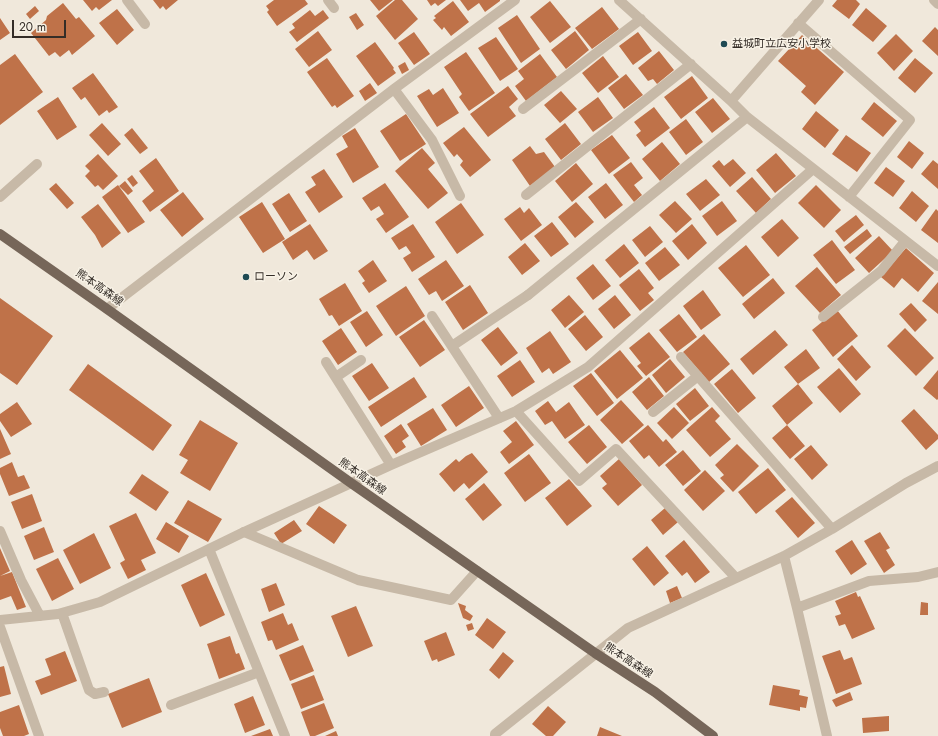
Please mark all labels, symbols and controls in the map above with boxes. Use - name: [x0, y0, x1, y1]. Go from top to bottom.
- scale bar: [14, 12, 68, 38]
- text: 20 m: [19, 18, 46, 36]
- place label: 益城町立広安小学校: [732, 37, 831, 51]
- marker: 益城町立広安小学校: [719, 39, 729, 49]
- street label: 熊本高森線: [73, 267, 125, 309]
- place label: ローソン: [254, 270, 298, 284]
- marker: ローソン: [241, 272, 251, 282]
- street label: 熊本高森線: [336, 456, 388, 498]
- street label: 熊本高森線: [601, 640, 655, 682]

